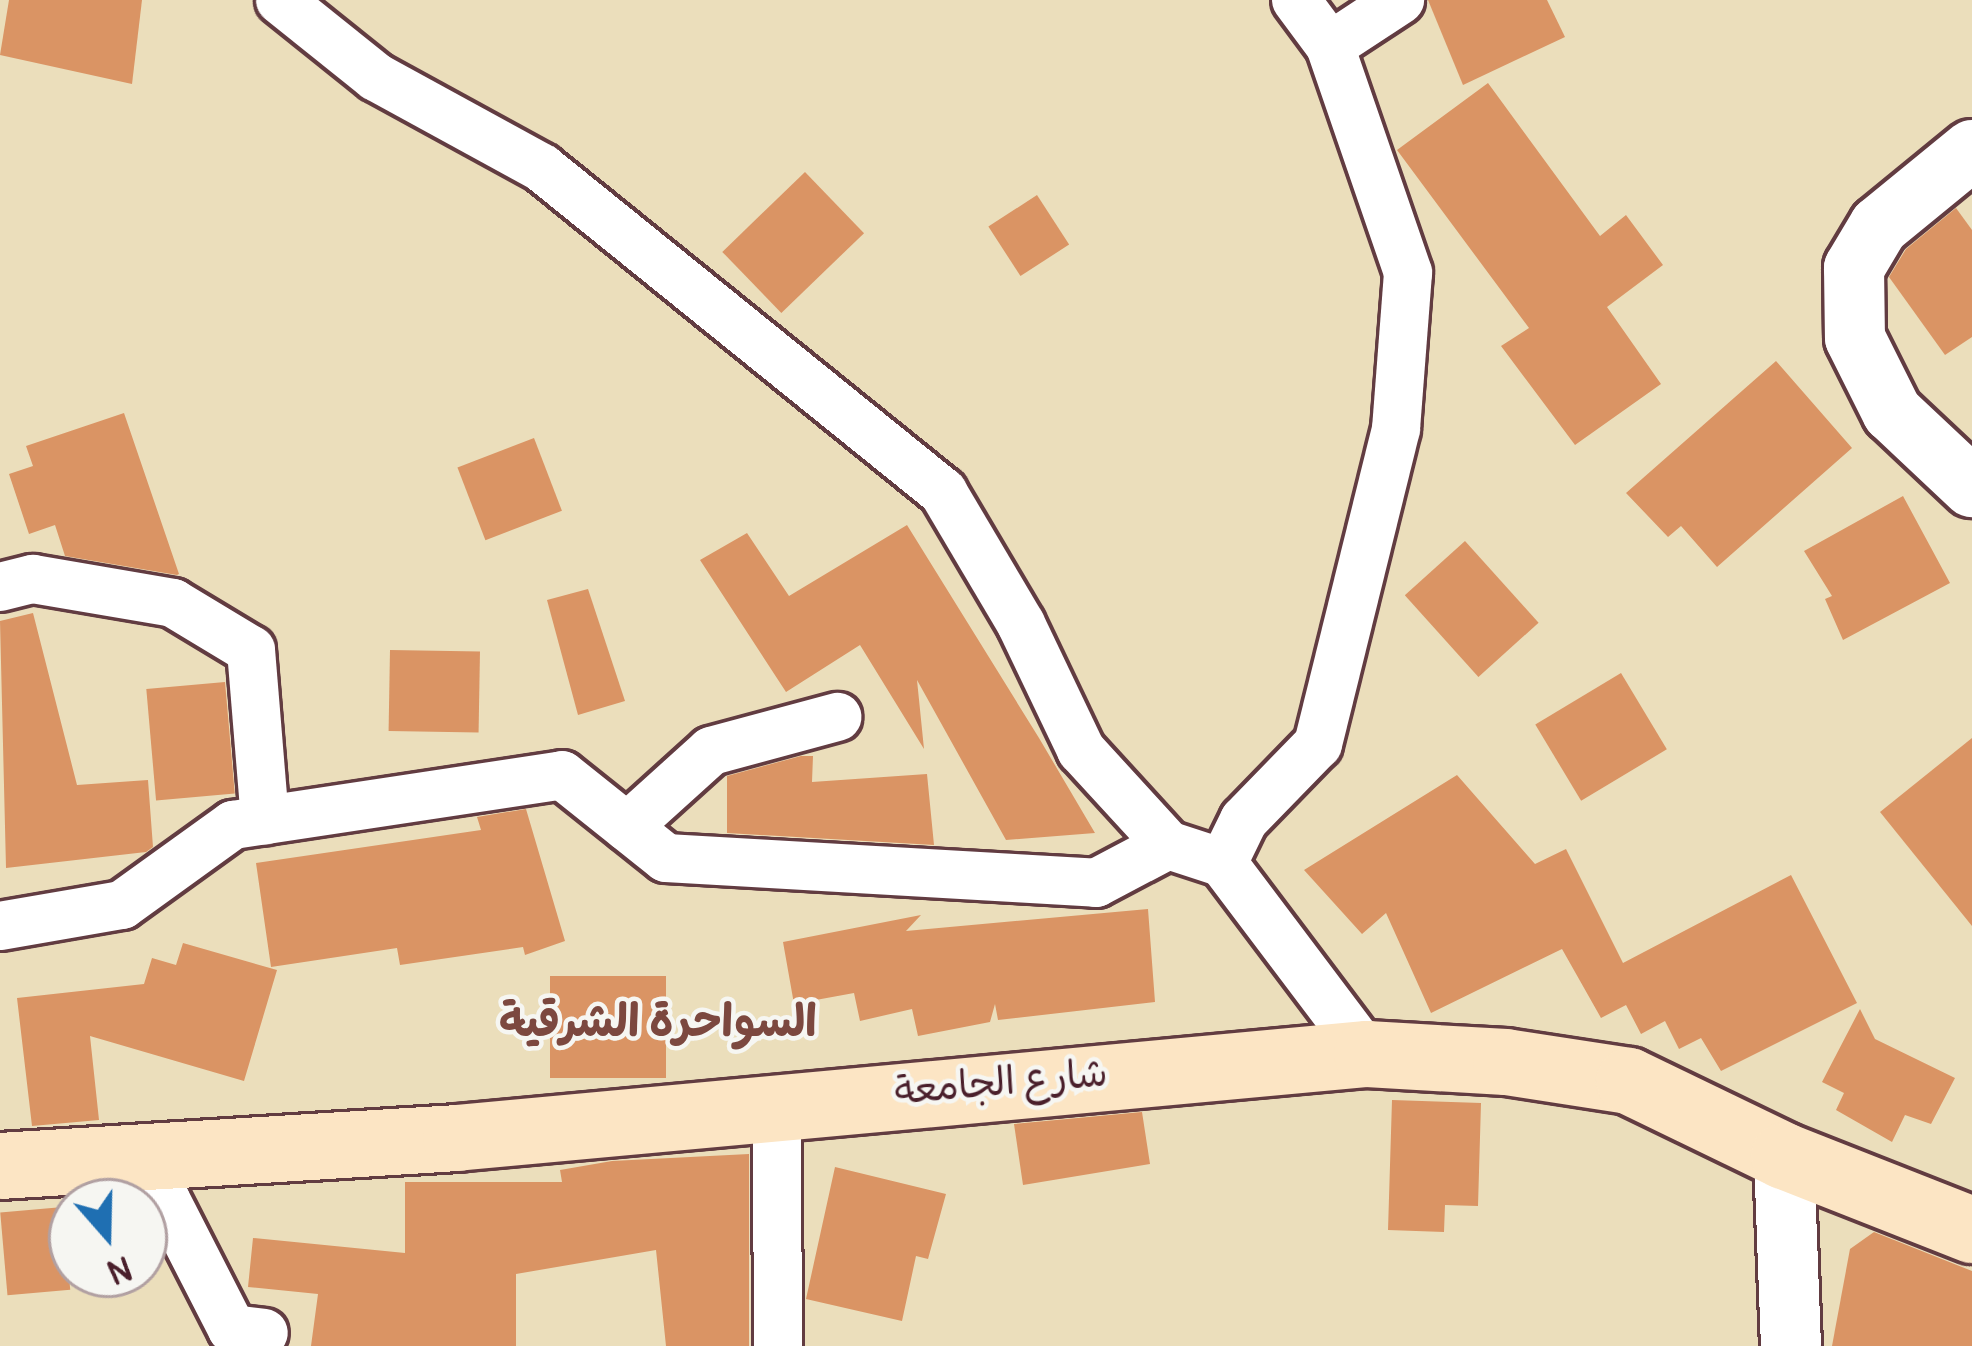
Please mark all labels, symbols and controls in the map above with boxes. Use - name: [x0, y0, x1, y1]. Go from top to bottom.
- district label: السواحرة الشرقية: [499, 996, 817, 1050]
- street label: شارع الجامعة: [893, 1050, 1109, 1116]
- north arrow: [48, 1178, 168, 1298]
- text: N: [102, 1246, 137, 1293]

